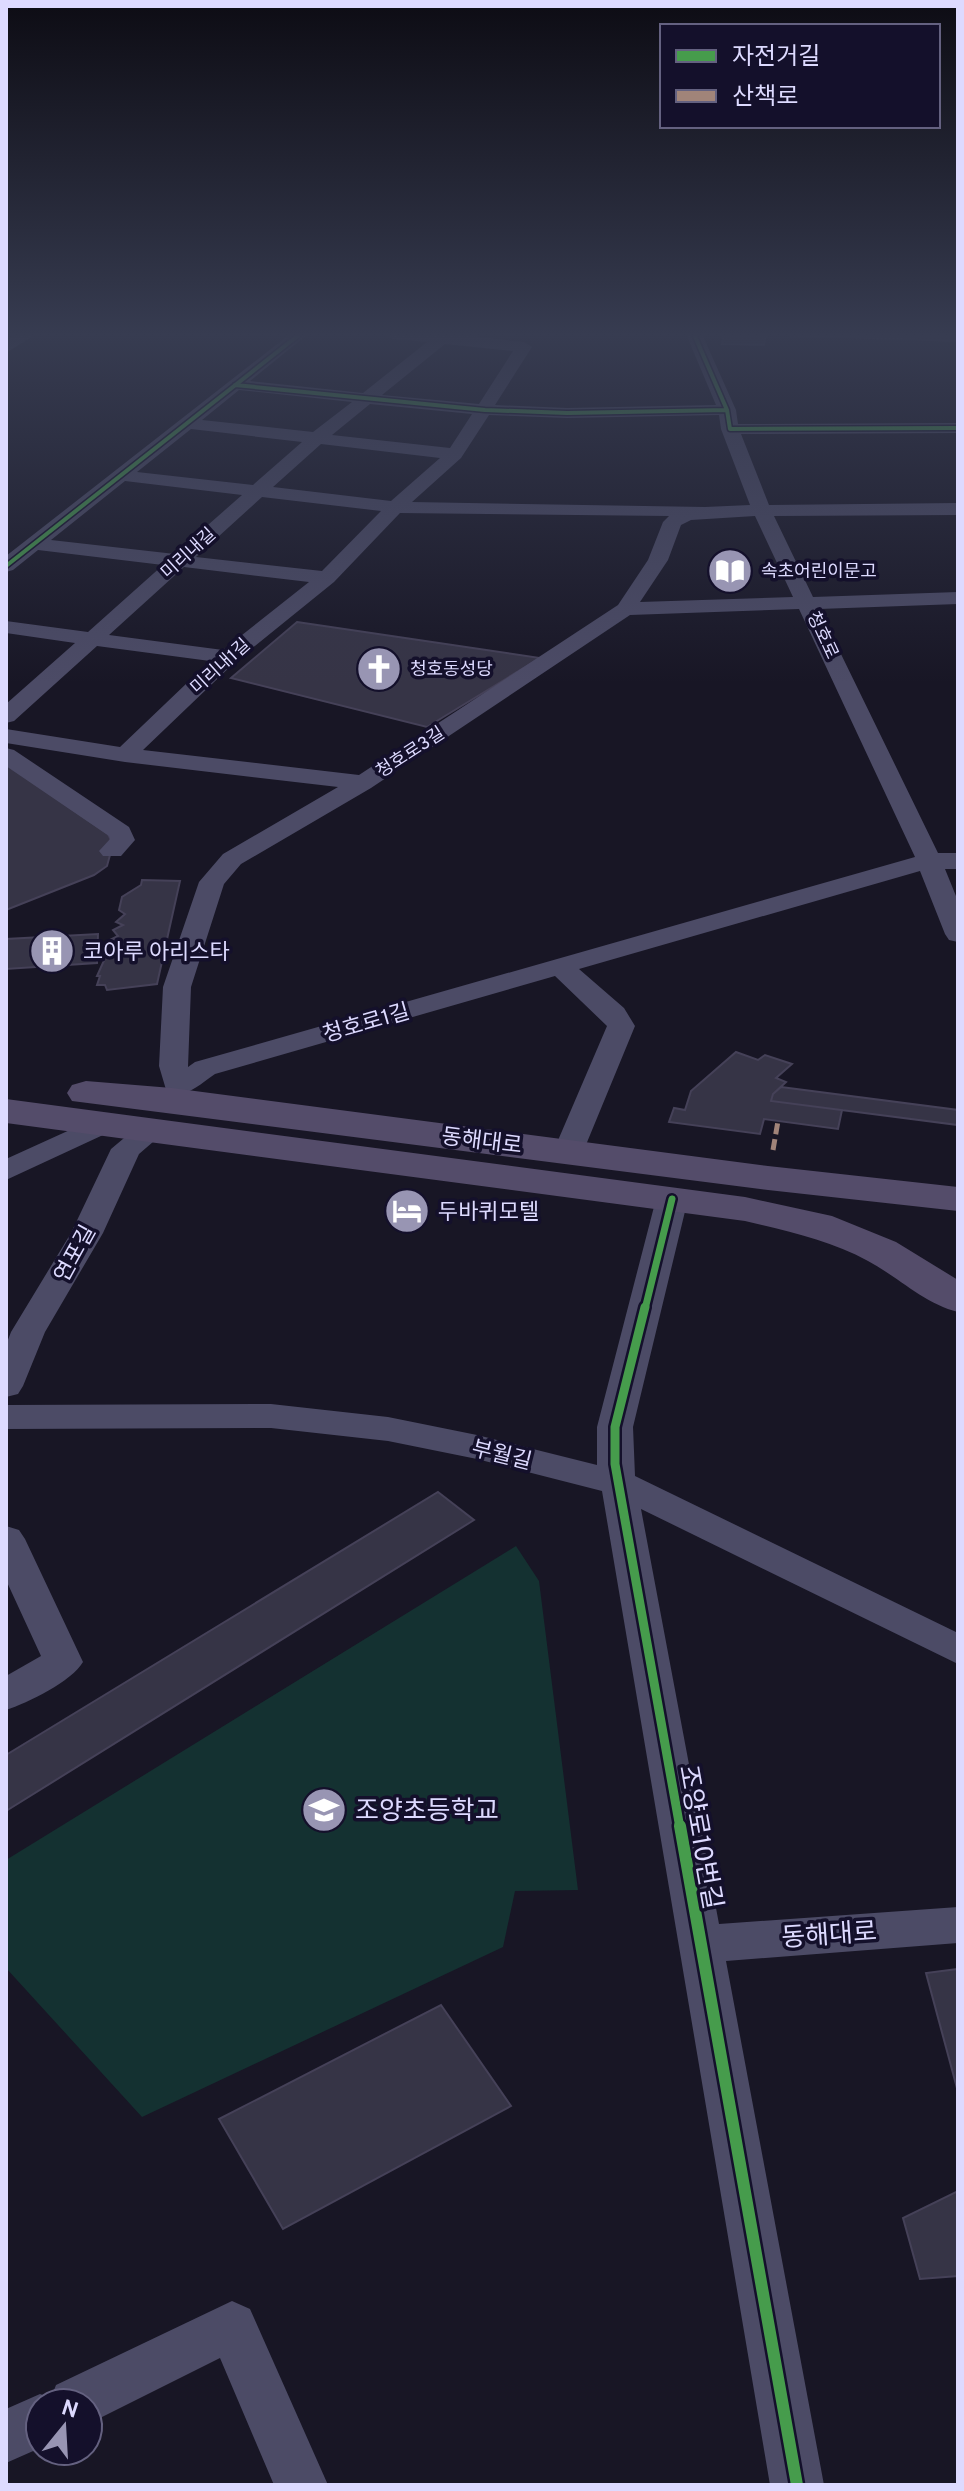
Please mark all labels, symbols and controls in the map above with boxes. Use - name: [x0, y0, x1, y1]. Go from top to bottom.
- legend: [660, 24, 940, 128]
- text: 자전거길: [732, 43, 820, 73]
- text: 산책로: [732, 83, 798, 113]
- street label: 미리내길: [157, 523, 221, 585]
- library icon: 속초어린이문고: [706, 547, 754, 595]
- place label: 속초어린이문고: [761, 561, 877, 584]
- street label: 청호로: [801, 608, 843, 663]
- street label: 미리내1길: [186, 634, 256, 700]
- church icon: 청호동성당: [355, 645, 403, 693]
- place label: 청호동성당: [410, 659, 493, 682]
- street label: 청호로3길: [372, 723, 449, 784]
- building icon: 코아루 아리스타: [28, 927, 76, 975]
- place label: 코아루 아리스타: [83, 940, 230, 967]
- street label: 청호로1길: [320, 999, 413, 1050]
- street label: 동해대로: [440, 1124, 524, 1161]
- hotel icon: 두바퀴모텔: [383, 1187, 431, 1235]
- place label: 두바퀴모텔: [438, 1200, 539, 1227]
- street label: 연포길: [50, 1221, 103, 1287]
- street label: 부월길: [469, 1436, 534, 1477]
- street label: 조양로10번길: [670, 1763, 727, 1912]
- school or university icon: 조양초등학교: [300, 1786, 348, 1834]
- place label: 조양초등학교: [355, 1796, 499, 1829]
- street label: 동해대로: [780, 1917, 878, 1956]
- north arrow: [24, 2387, 104, 2467]
- text: N: [58, 2395, 81, 2426]

